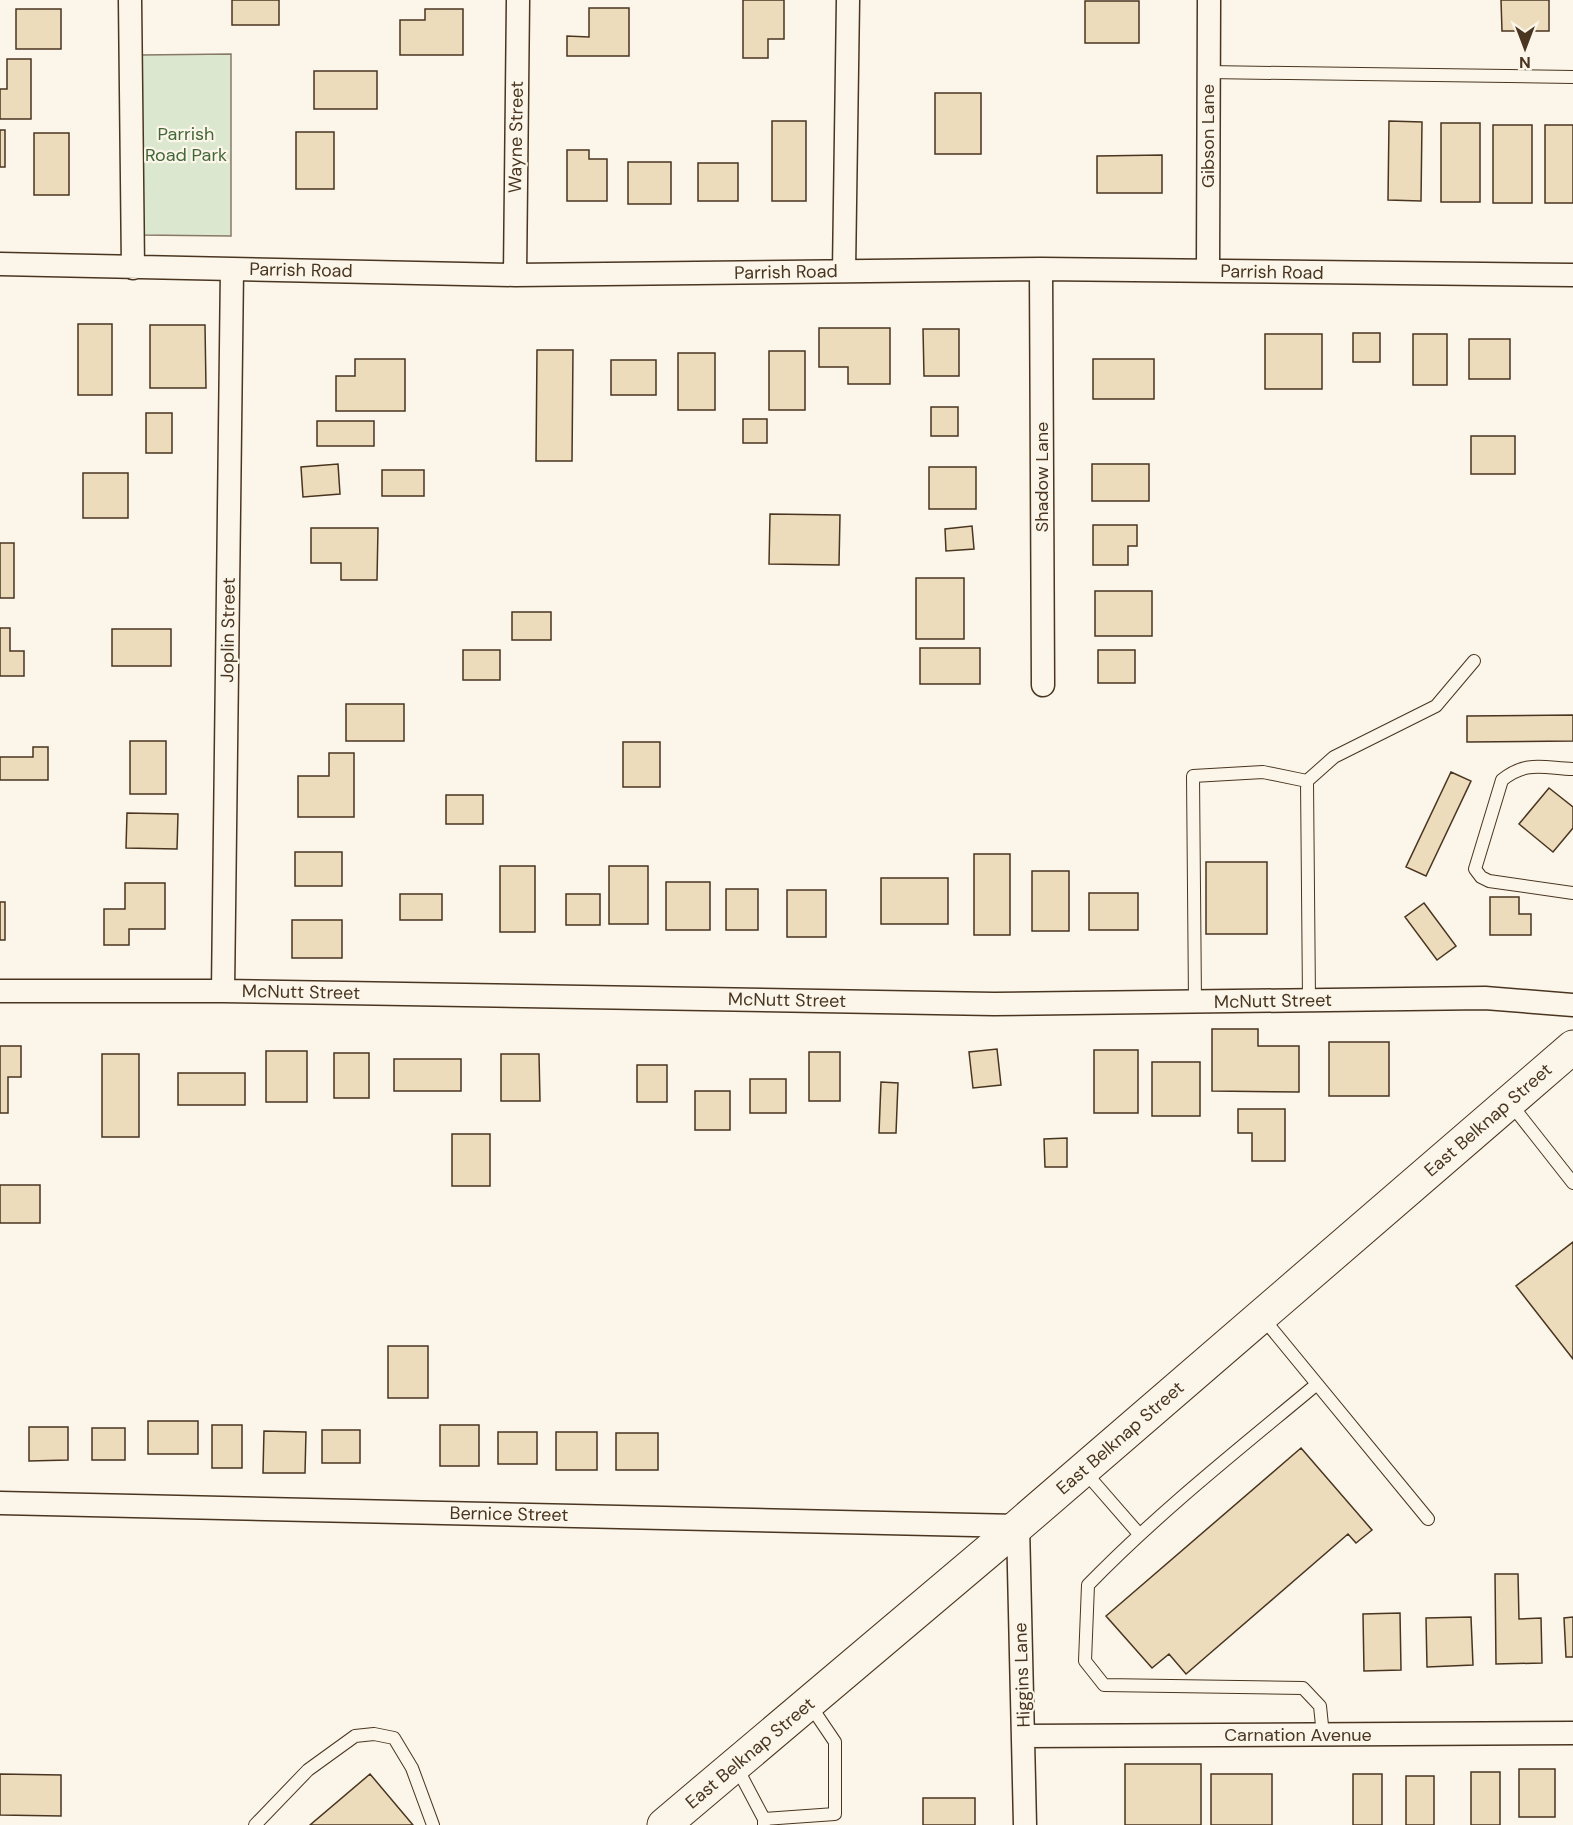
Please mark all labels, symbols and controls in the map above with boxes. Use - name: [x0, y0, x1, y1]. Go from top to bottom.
- north arrow: [1495, 18, 1555, 78]
- text: N: [1519, 52, 1531, 73]
- street label: Wayne Street: [503, 81, 529, 193]
- street label: Gibson Lane: [1196, 84, 1220, 188]
- park label: Parrish Road Park: [145, 122, 227, 167]
- street label: Parrish Road: [249, 257, 353, 283]
- street label: Parrish Road: [734, 259, 838, 285]
- street label: Parrish Road: [1220, 259, 1324, 285]
- street label: Shadow Lane: [1030, 422, 1054, 532]
- street label: Joplin Street: [215, 577, 241, 683]
- street label: McNutt Street: [242, 979, 360, 1005]
- street label: McNutt Street: [728, 987, 846, 1013]
- street label: McNutt Street: [1214, 988, 1332, 1014]
- street label: East Belknap Street: [1419, 1058, 1557, 1182]
- street label: East Belknap Street: [1051, 1376, 1189, 1500]
- street label: Bernice Street: [449, 1501, 569, 1527]
- street label: Higgins Lane: [1008, 1622, 1036, 1728]
- street label: East Belknap Street: [680, 1692, 820, 1814]
- street label: Carnation Avenue: [1224, 1723, 1372, 1747]

